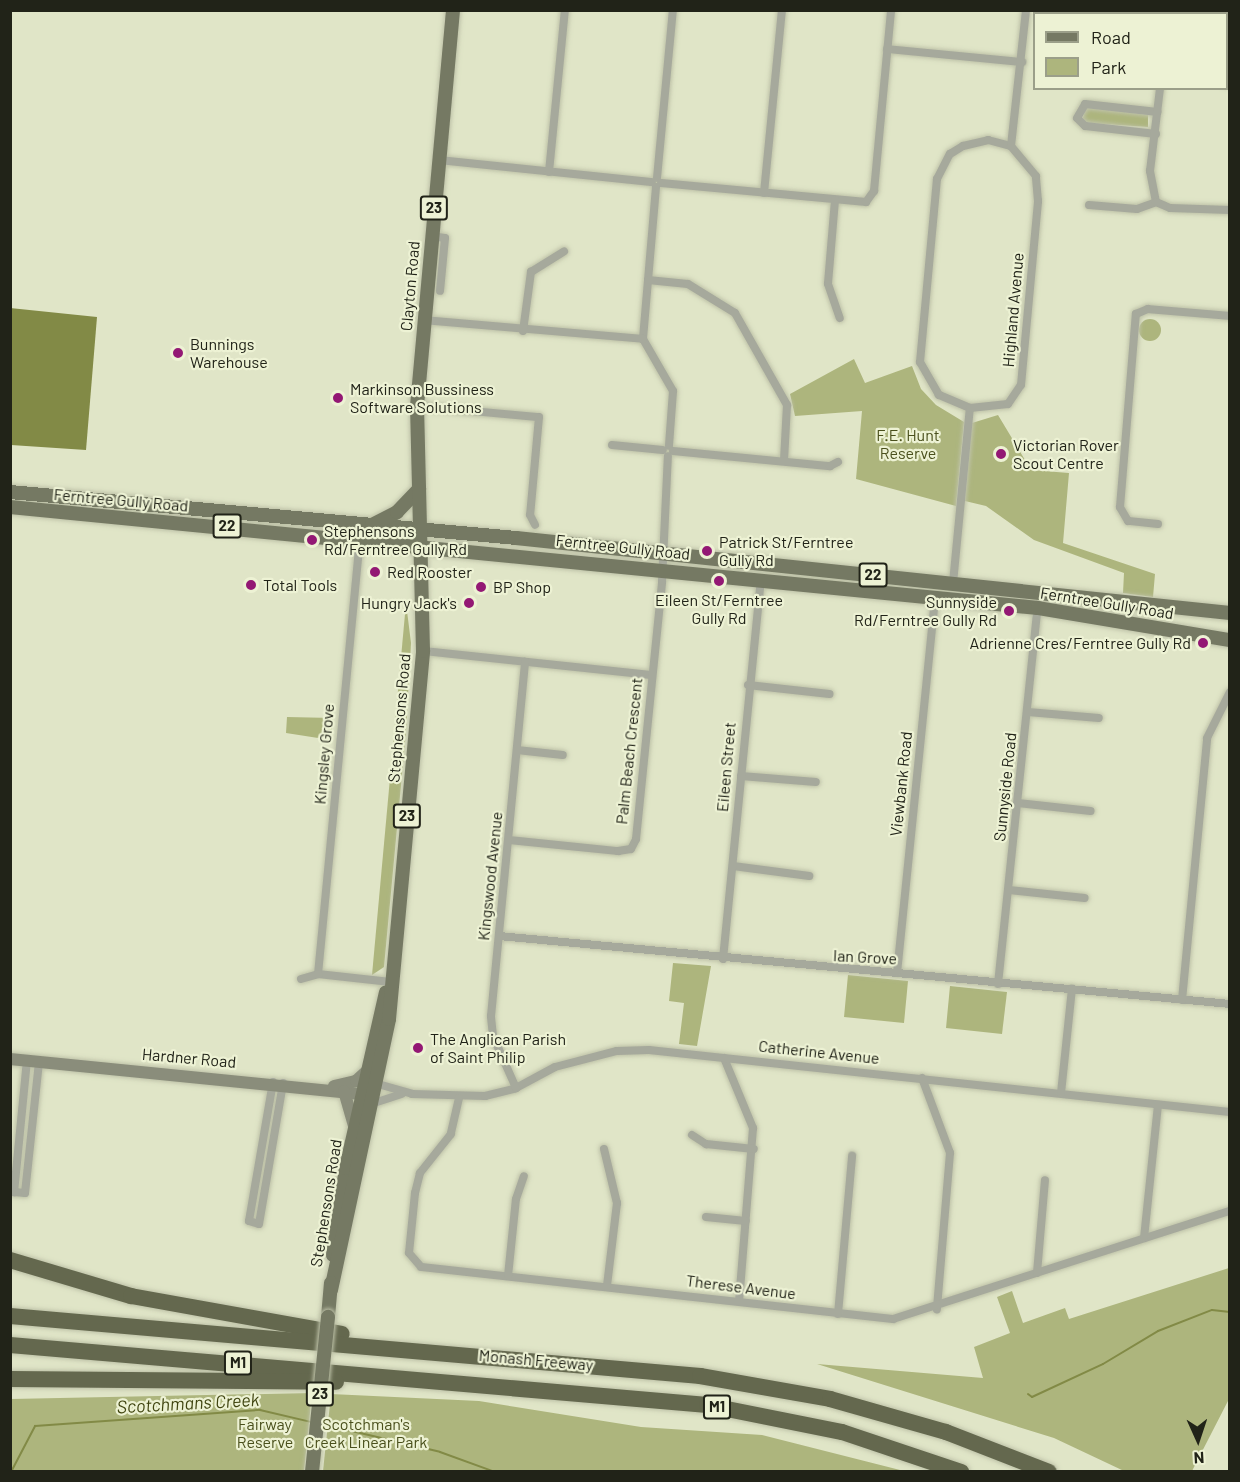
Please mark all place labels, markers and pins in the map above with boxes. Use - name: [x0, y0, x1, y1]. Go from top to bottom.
- place label: Bunnings Warehouse: [190, 334, 268, 372]
- marker: Bunnings Warehouse: [171, 346, 185, 360]
- place label: Markinson Bussiness Software Solutions: [350, 379, 494, 417]
- marker: Markinson Bussiness Software Solutions: [331, 391, 345, 405]
- place label: Victorian Rover Scout Centre: [1013, 435, 1119, 473]
- marker: Victorian Rover Scout Centre: [994, 447, 1008, 461]
- place label: Stephensons Rd/Ferntree Gully Rd: [324, 521, 467, 559]
- place label: Patrick St/Ferntree Gully Rd: [719, 532, 853, 570]
- marker: Stephensons Rd/Ferntree Gully Rd: [305, 533, 319, 547]
- marker: Patrick St/Ferntree Gully Rd: [700, 544, 714, 558]
- place label: Red Rooster: [387, 562, 472, 582]
- marker: Red Rooster: [368, 565, 382, 579]
- marker: Eileen St/Ferntree Gully Rd: [712, 574, 726, 588]
- place label: Total Tools: [263, 575, 337, 595]
- place label: BP Shop: [493, 577, 551, 597]
- marker: Total Tools: [244, 578, 258, 592]
- marker: BP Shop: [474, 580, 488, 594]
- place label: Eileen St/Ferntree Gully Rd: [655, 590, 783, 628]
- place label: Sunnyside Rd/Ferntree Gully Rd: [854, 592, 997, 630]
- place label: Hungry Jack's: [361, 593, 457, 613]
- marker: Hungry Jack's: [462, 596, 476, 610]
- marker: Sunnyside Rd/Ferntree Gully Rd: [1002, 604, 1016, 618]
- place label: Adrienne Cres/Ferntree Gully Rd: [969, 633, 1191, 653]
- marker: Adrienne Cres/Ferntree Gully Rd: [1196, 636, 1210, 650]
- place label: The Anglican Parish of Saint Philip: [430, 1029, 566, 1067]
- marker: The Anglican Parish of Saint Philip: [411, 1041, 425, 1055]

